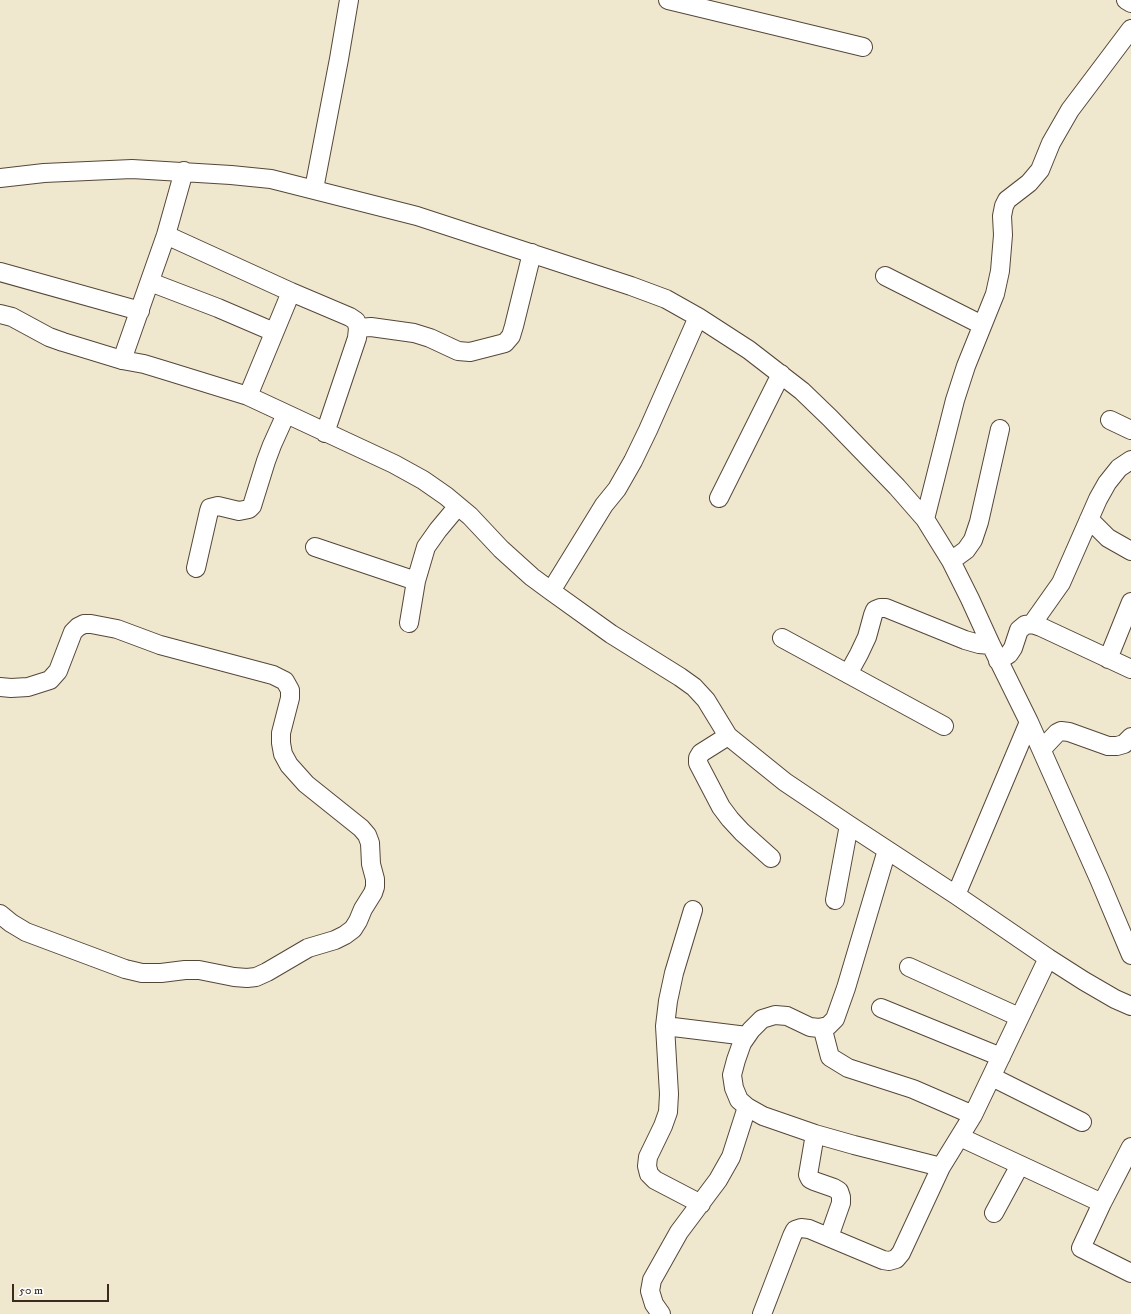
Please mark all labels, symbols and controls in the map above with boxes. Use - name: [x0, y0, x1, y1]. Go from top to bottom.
- scale bar: [14, 1276, 111, 1302]
- text: 50 m: [19, 1283, 43, 1298]

